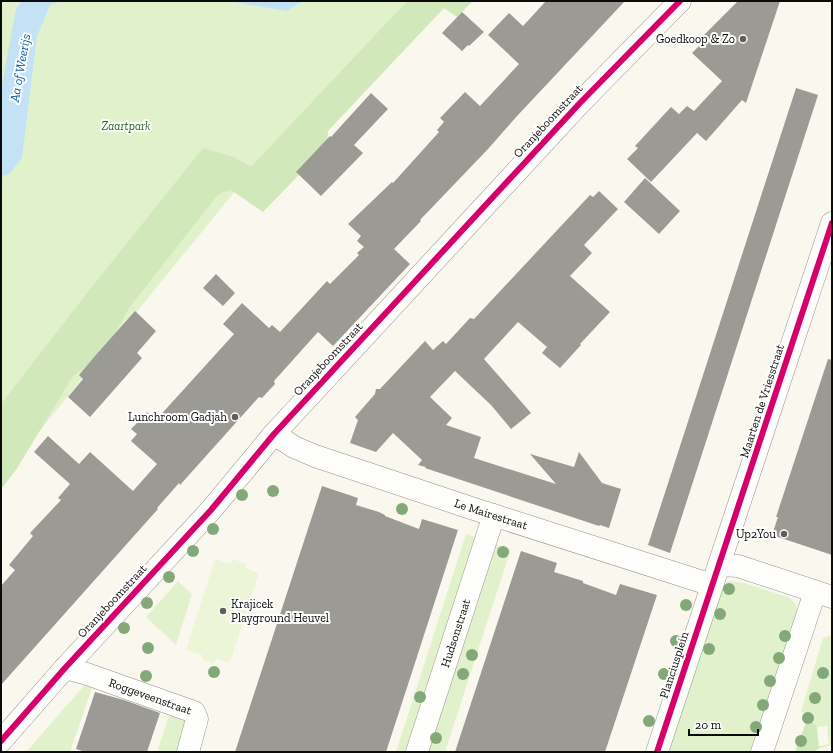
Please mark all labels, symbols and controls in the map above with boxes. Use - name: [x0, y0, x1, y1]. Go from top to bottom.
- place label: Goedkoop & Zo: [656, 32, 735, 46]
- water label: Aa of Weerijs: [6, 33, 33, 104]
- marker: Goedkoop & Zo: [738, 34, 748, 44]
- street label: Oranjeboomstraat: [510, 81, 587, 161]
- park label: Zaartpark: [102, 119, 151, 133]
- street label: Oranjeboomstraat: [290, 319, 367, 399]
- street label: Maarten de Vriesstraat: [737, 342, 787, 460]
- place label: Lunchroom Gadjah: [128, 410, 227, 425]
- marker: Lunchroom Gadjah: [230, 412, 240, 422]
- street label: Le Mairestraat: [452, 496, 530, 533]
- place label: Up2You: [736, 527, 776, 541]
- marker: Up2You: [779, 529, 789, 539]
- street label: Oranjeboomstraat: [74, 561, 151, 641]
- place label: Krajicek Playground Heuvel: [231, 597, 329, 625]
- street label: Hudsonstraat: [438, 597, 473, 669]
- marker: Krajicek Playground Heuvel: [218, 606, 228, 616]
- street label: Planciusplein: [657, 630, 691, 700]
- street label: Roggeveenstraat: [107, 675, 194, 718]
- scale bar: [689, 711, 758, 737]
- text: 20 m: [695, 718, 722, 732]

